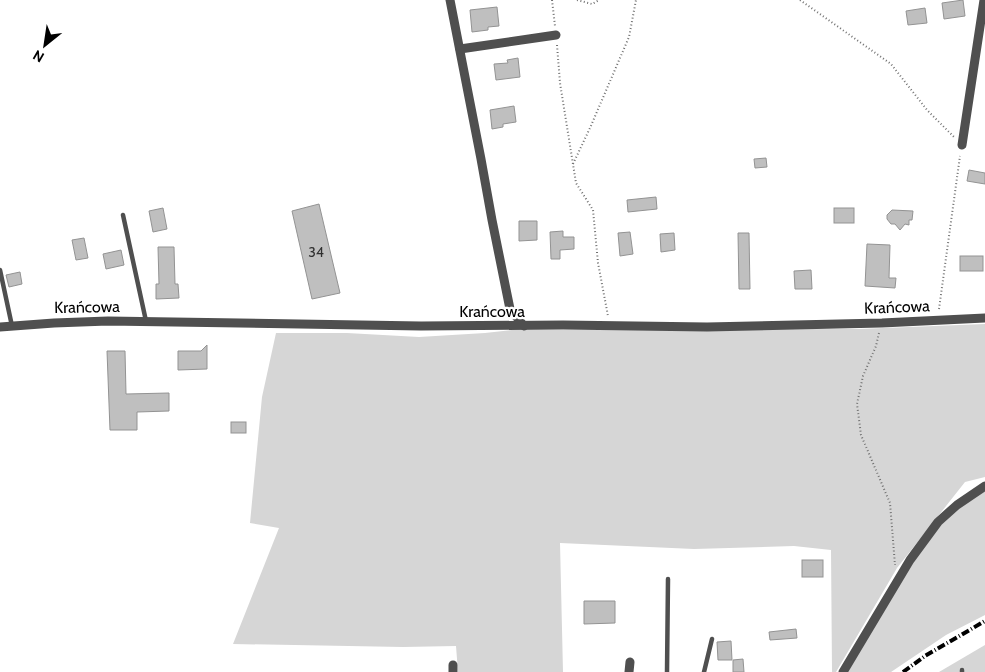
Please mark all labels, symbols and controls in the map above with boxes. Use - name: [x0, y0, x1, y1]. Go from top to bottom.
- north arrow: [20, 20, 70, 70]
- text: N: [30, 46, 47, 67]
- house number: 34: [308, 243, 324, 261]
- street label: Krańcowa: [864, 296, 930, 318]
- street label: Krańcowa: [54, 297, 120, 317]
- street label: Krańcowa: [459, 302, 525, 321]

